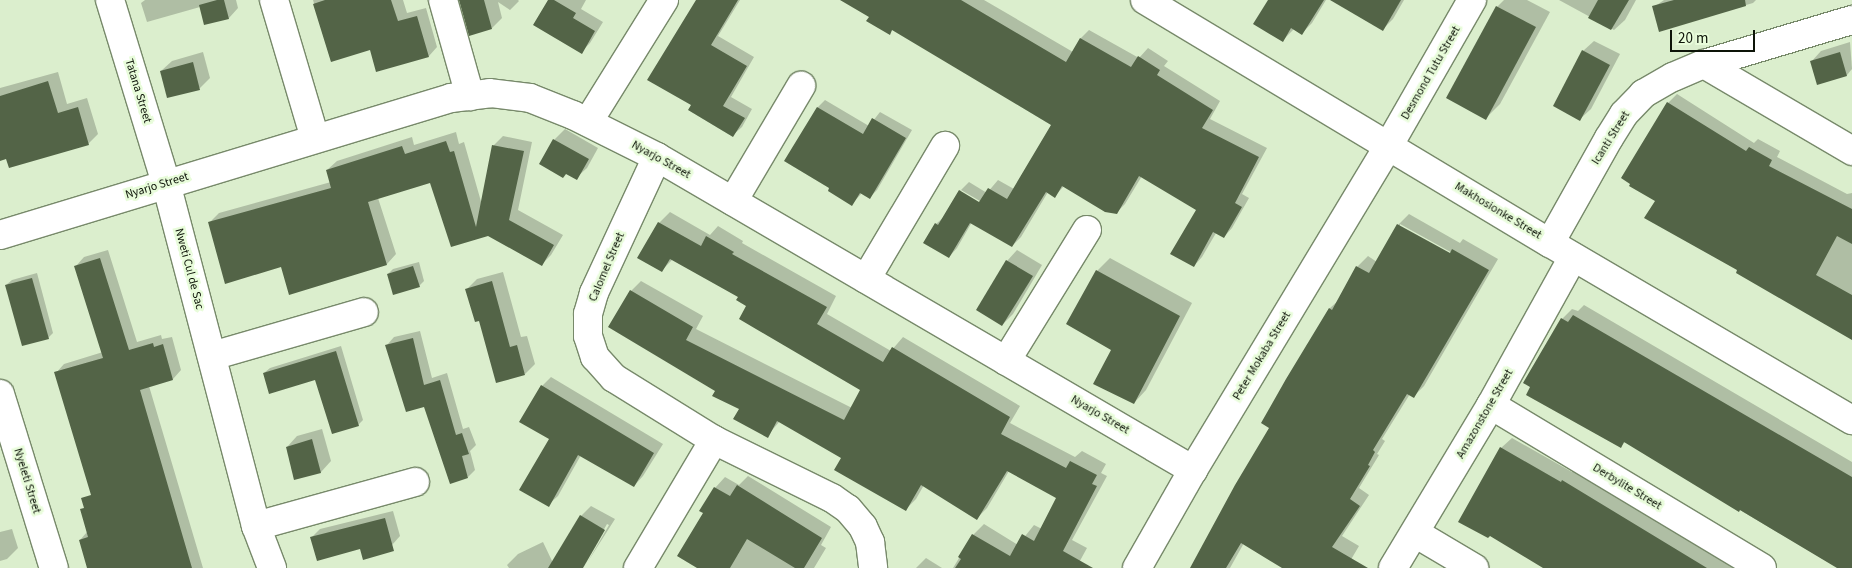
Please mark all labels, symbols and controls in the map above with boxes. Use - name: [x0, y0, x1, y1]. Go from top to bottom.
- scale bar: [1672, 20, 1757, 52]
- street label: Desmond Tutu Street: [1398, 24, 1464, 122]
- text: 20 m: [1678, 28, 1708, 49]
- street label: Tatana Street: [121, 57, 155, 125]
- street label: Icanti Street: [1589, 108, 1633, 168]
- street label: Nyarjo Street: [629, 138, 693, 182]
- street label: Nyarjo Street: [124, 170, 190, 202]
- street label: Makhosionke Street: [1452, 179, 1544, 243]
- street label: Nweti Cul de Sac: [171, 227, 207, 311]
- street label: Calomel Street: [586, 230, 628, 304]
- street label: Peter Mokaba Street: [1230, 309, 1294, 403]
- street label: Amazonstone Street: [1454, 367, 1516, 461]
- street label: Nyarjo Street: [1068, 392, 1132, 438]
- street label: Nyeleti Street: [10, 447, 44, 515]
- street label: Derbylite Street: [1590, 461, 1664, 513]

